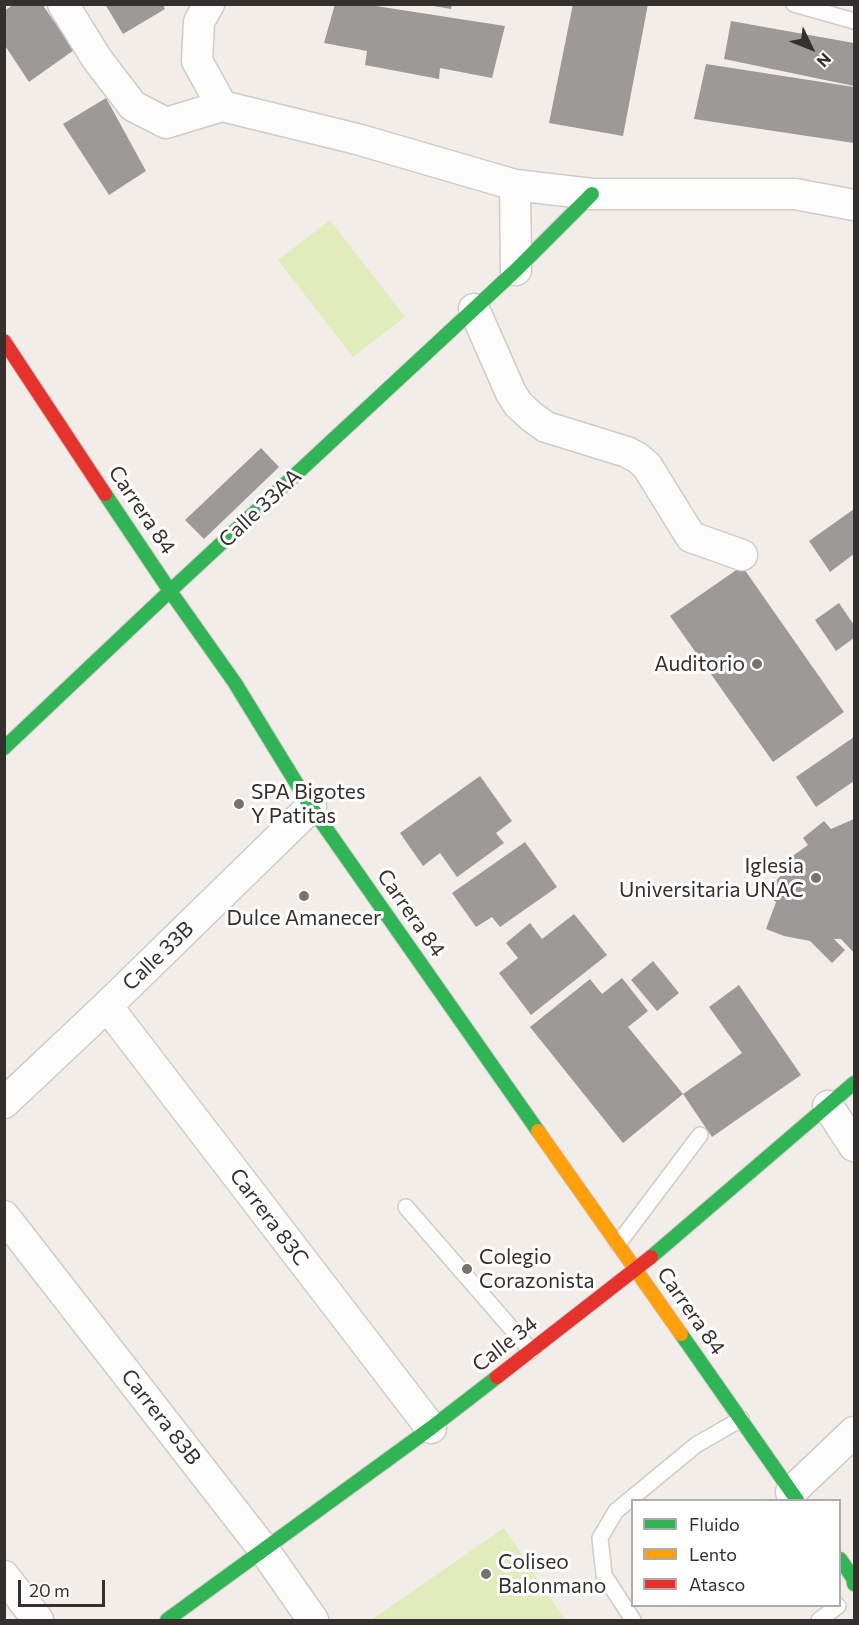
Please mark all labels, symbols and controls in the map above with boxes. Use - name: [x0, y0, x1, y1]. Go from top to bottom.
- north arrow: [781, 18, 841, 78]
- text: N: [813, 50, 836, 71]
- street label: Carrera 84: [103, 461, 181, 559]
- street label: Calle 33AA: [214, 463, 306, 553]
- place label: Auditorio: [654, 651, 745, 677]
- marker: Auditorio: [750, 657, 764, 671]
- place label: SPA Bigotes Y Patitas: [251, 779, 366, 829]
- marker: SPA Bigotes Y Patitas: [232, 797, 246, 811]
- place label: Iglesia Universitaria UNAC: [619, 853, 804, 903]
- street label: Carrera 84: [372, 864, 450, 962]
- marker: Iglesia Universitaria UNAC: [809, 871, 823, 885]
- marker: Dulce Amanecer: [297, 889, 311, 903]
- place label: Dulce Amanecer: [227, 905, 381, 931]
- street label: Calle 33B: [117, 916, 199, 996]
- street label: Carrera 83C: [224, 1163, 314, 1271]
- place label: Colegio Corazonista: [479, 1244, 595, 1294]
- marker: Colegio Corazonista: [460, 1262, 474, 1276]
- street label: Carrera 84: [652, 1262, 730, 1360]
- street label: Calle 34: [467, 1311, 543, 1377]
- street label: Carrera 83B: [116, 1364, 206, 1470]
- legend: [631, 1499, 841, 1607]
- text: Fluido: [689, 1513, 740, 1535]
- text: Lento: [689, 1543, 737, 1565]
- place label: Coliseo Balonmano: [498, 1549, 606, 1599]
- marker: Coliseo Balonmano: [479, 1567, 493, 1581]
- scale bar: [21, 1568, 108, 1606]
- text: Atasco: [689, 1573, 745, 1595]
- text: 20 m: [29, 1579, 70, 1601]

